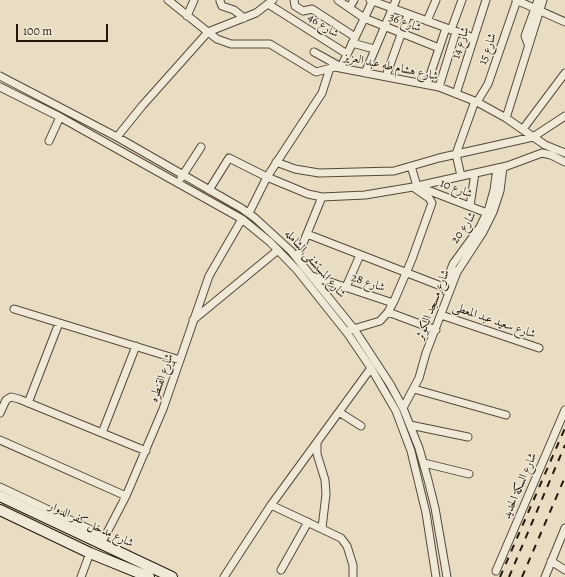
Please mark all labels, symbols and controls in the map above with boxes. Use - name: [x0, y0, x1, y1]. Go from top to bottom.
- street label: شارع 36: [387, 10, 423, 36]
- street label: شارع 46: [305, 11, 341, 41]
- scale bar: [18, 16, 110, 42]
- text: 100 m: [23, 23, 52, 39]
- street label: شارع 14: [449, 25, 473, 61]
- street label: شارع 15: [476, 31, 500, 67]
- street label: شارع هشام طه عبد العزيز: [342, 50, 440, 84]
- street label: شارع 10: [438, 176, 474, 202]
- street label: شارع 20: [448, 209, 480, 247]
- street label: شارع المستشفى الشامله: [281, 227, 349, 301]
- street label: شارع مسجد الكوثر: [413, 268, 453, 342]
- street label: شارع 28: [349, 271, 387, 295]
- street label: شارع سعيد عبد المعطى: [451, 300, 537, 342]
- street label: شارع القنطره: [147, 352, 177, 404]
- street label: شارع السكة الحديد: [500, 451, 540, 521]
- street label: شارع مدخل كفر الدوار: [46, 499, 136, 551]

